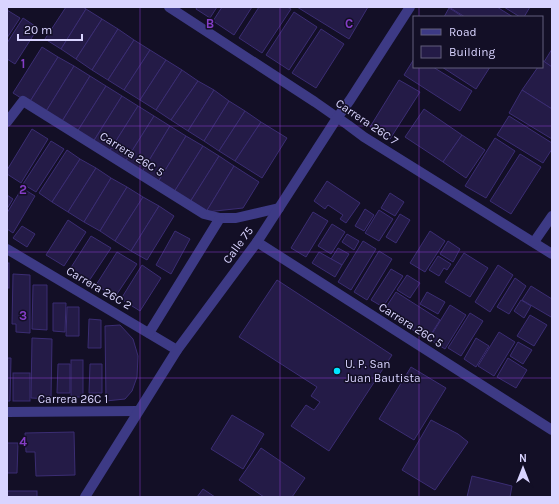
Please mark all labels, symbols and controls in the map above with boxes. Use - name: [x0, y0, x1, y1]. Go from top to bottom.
- scale bar: [18, 16, 82, 42]
- text: B: [206, 16, 214, 31]
- text: C: [345, 16, 353, 31]
- legend: [413, 16, 543, 68]
- text: 20 m: [24, 23, 52, 37]
- text: Road: [449, 25, 477, 39]
- text: Building: [449, 45, 496, 59]
- text: 1: [21, 56, 25, 71]
- street label: Carrera 26C 7: [333, 96, 401, 148]
- street label: Carrera 26C 5: [97, 129, 167, 180]
- text: 2: [19, 182, 27, 197]
- street label: Calle 75: [220, 224, 256, 266]
- street label: Carrera 26C 2: [64, 264, 134, 312]
- street label: Carrera 26C 5: [376, 300, 446, 351]
- text: 3: [19, 308, 27, 323]
- place label: U. P. San Juan Bautista: [345, 357, 421, 385]
- marker: U. P. San Juan Bautista: [332, 366, 342, 376]
- street label: Carrera 26C 1: [38, 392, 108, 406]
- text: 4: [19, 434, 27, 449]
- north arrow: [503, 448, 543, 488]
- text: N: [519, 452, 527, 465]

